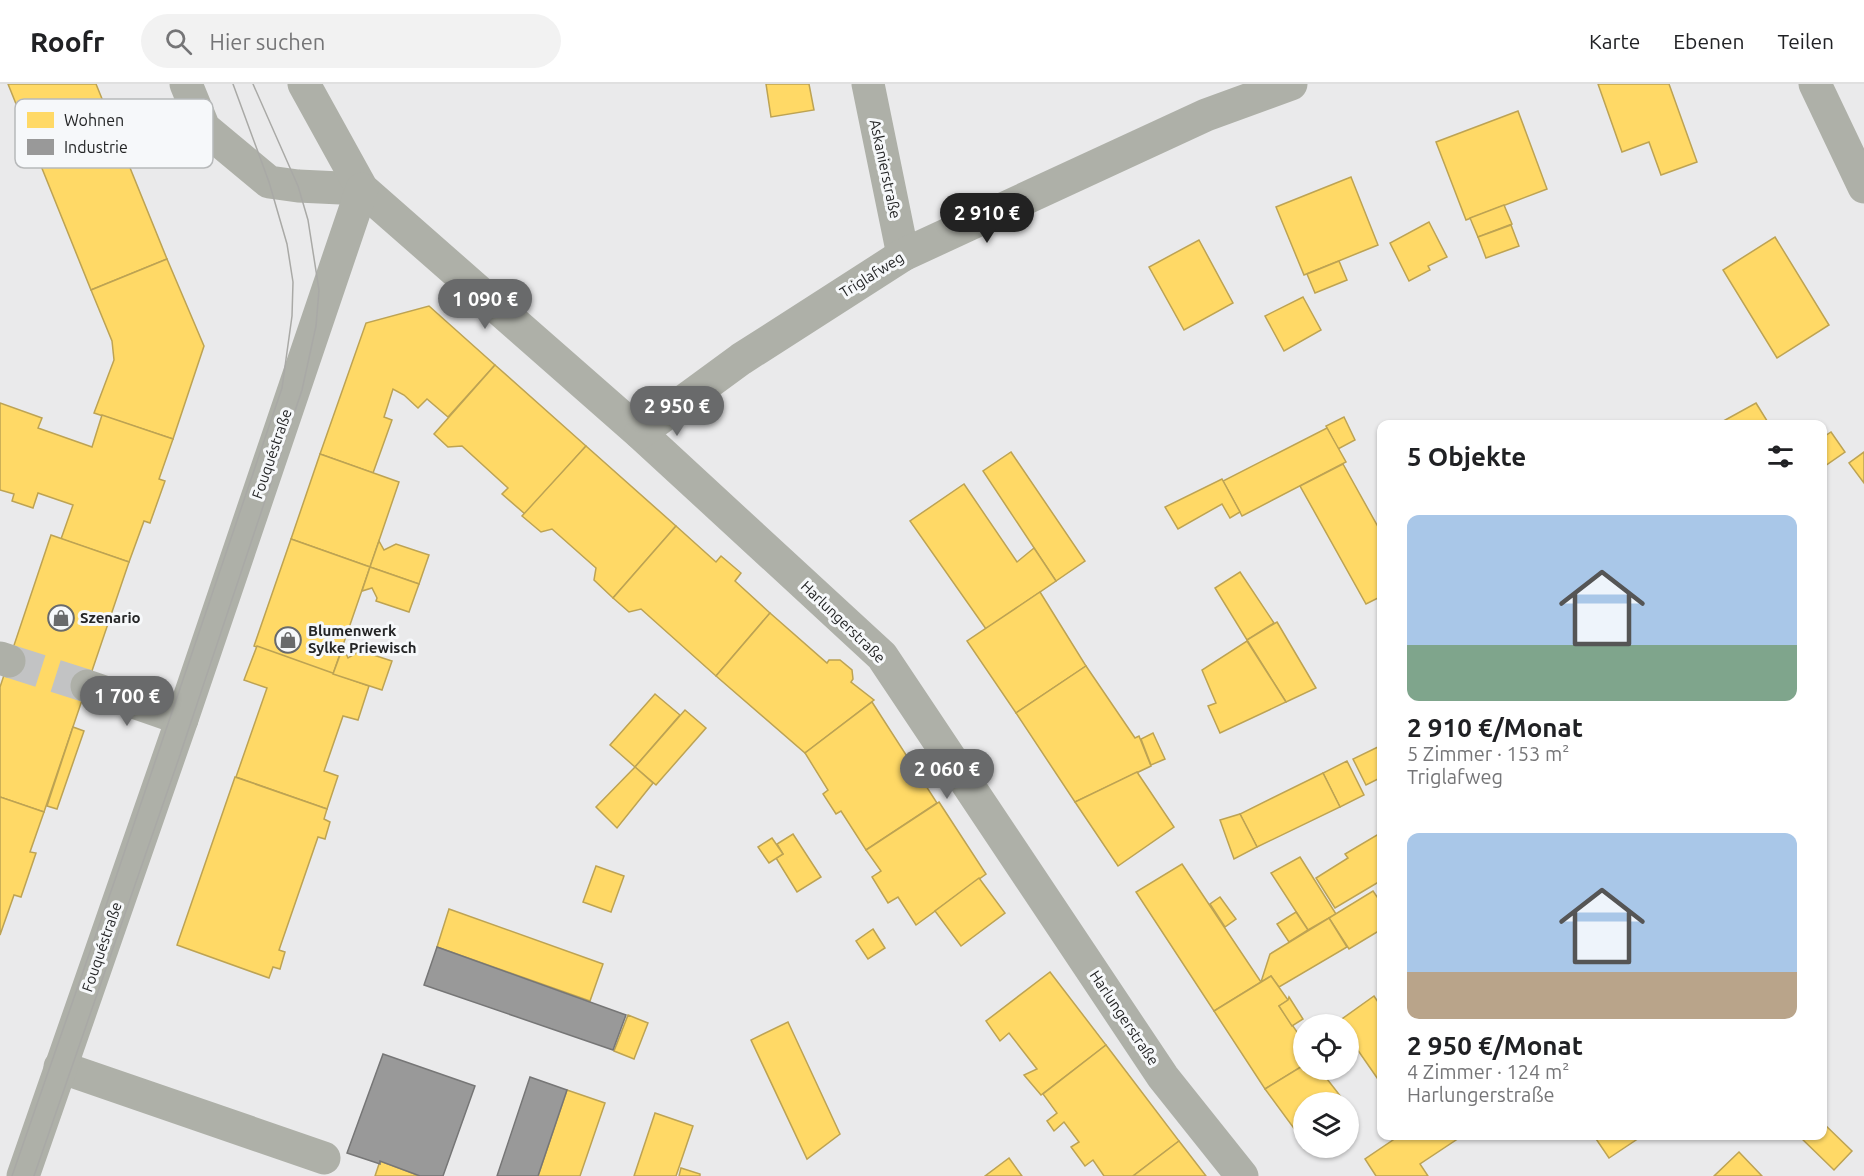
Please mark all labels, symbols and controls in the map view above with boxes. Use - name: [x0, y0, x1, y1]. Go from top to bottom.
- search box: [141, 14, 561, 68]
- icon: search: [162, 25, 195, 58]
- text: Roofr: [30, 26, 105, 57]
- text: Hier suchen: [210, 29, 325, 54]
- text: Karte: [1589, 29, 1640, 53]
- text: Ebenen: [1673, 29, 1745, 53]
- text: Teilen: [1778, 29, 1834, 53]
- legend: [15, 99, 213, 168]
- text: Wohnen: [64, 111, 124, 129]
- street label: Askanierstraße: [867, 118, 904, 220]
- text: Industrie: [64, 138, 128, 156]
- pin: 2 910 €: [932, 193, 1042, 244]
- text: 2 910 €: [954, 201, 1020, 224]
- street label: Triglafweg: [837, 248, 907, 301]
- pin: 1 090 €: [430, 279, 540, 330]
- text: 1 090 €: [452, 287, 518, 310]
- pin: 2 950 €: [622, 386, 732, 437]
- text: 2 950 €: [644, 394, 710, 417]
- street label: Fouquéstraße: [248, 407, 295, 501]
- icon: filters: [1764, 440, 1797, 473]
- text: 5 Objekte: [1407, 442, 1526, 471]
- icon: home: [1548, 554, 1656, 662]
- street label: Harlungerstraße: [798, 577, 889, 666]
- shop icon: Szenario: [46, 603, 76, 633]
- place label: Szenario: [80, 609, 141, 626]
- place label: Blumenwerk Sylke Priewisch: [308, 622, 417, 656]
- shop icon: Blumenwerk Sylke Priewisch: [273, 625, 303, 655]
- pin: 1 700 €: [72, 676, 182, 727]
- text: 1 700 €: [94, 684, 160, 707]
- text: 2 910 €/Monat: [1407, 713, 1583, 742]
- text: 5 Zimmer · 153 m²: [1407, 742, 1569, 765]
- pin: 2 060 €: [892, 749, 1002, 800]
- text: 2 060 €: [914, 757, 980, 780]
- text: Triglafweg: [1407, 765, 1503, 788]
- icon: home: [1548, 872, 1656, 980]
- street label: Fouquéstraße: [78, 900, 125, 994]
- street label: Harlungerstraße: [1086, 967, 1162, 1068]
- map controls: [1293, 1014, 1359, 1158]
- button: locate: [1293, 1014, 1359, 1080]
- text: 2 950 €/Monat: [1407, 1031, 1583, 1060]
- text: 4 Zimmer · 124 m²: [1407, 1060, 1569, 1083]
- text: Harlungerstraße: [1407, 1083, 1554, 1106]
- button: layers: [1293, 1092, 1359, 1158]

